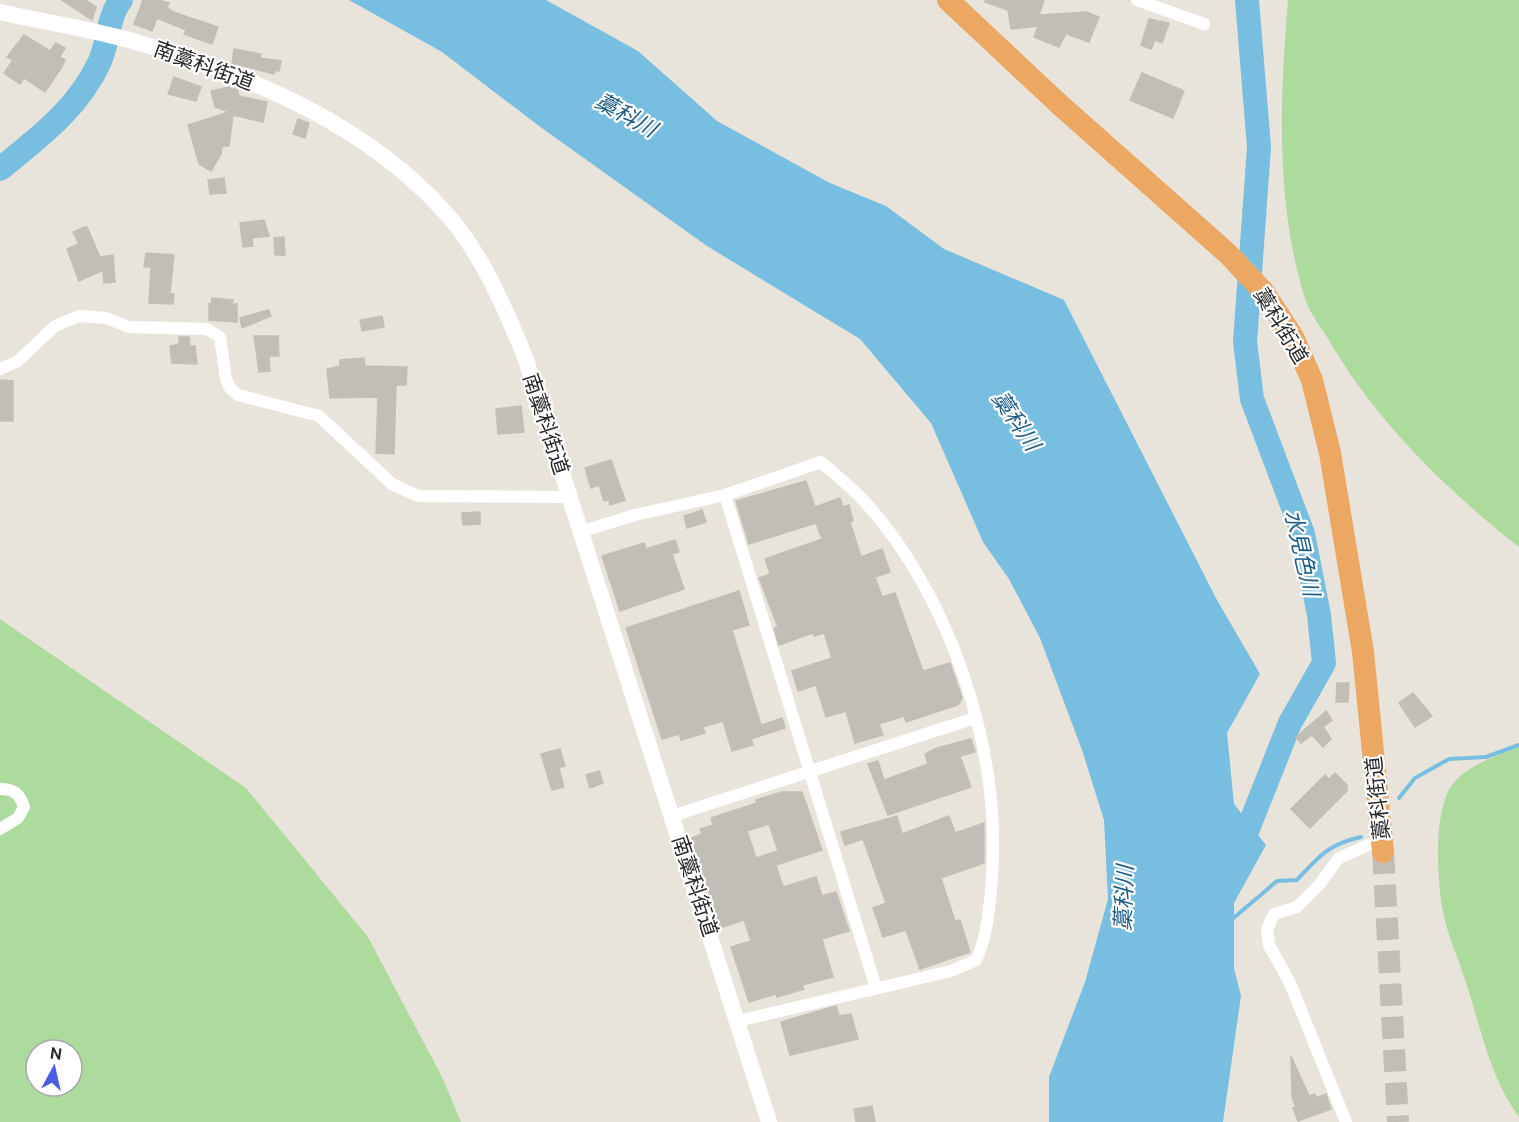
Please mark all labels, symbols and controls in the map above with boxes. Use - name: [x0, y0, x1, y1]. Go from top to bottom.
- street label: 南藁科街道: [150, 35, 258, 97]
- water label: 藁科川: [590, 86, 664, 145]
- street label: 藁科街道: [1247, 283, 1315, 369]
- street label: 南藁科街道: [516, 370, 576, 478]
- water label: 藁科川: [986, 386, 1048, 458]
- water label: 水見色川: [1278, 507, 1326, 601]
- street label: 藁科街道: [1360, 755, 1396, 841]
- street label: 南藁科街道: [665, 832, 725, 940]
- water label: 藁科川: [1108, 863, 1140, 931]
- north arrow: [24, 1038, 84, 1098]
- text: N: [49, 1042, 63, 1065]

